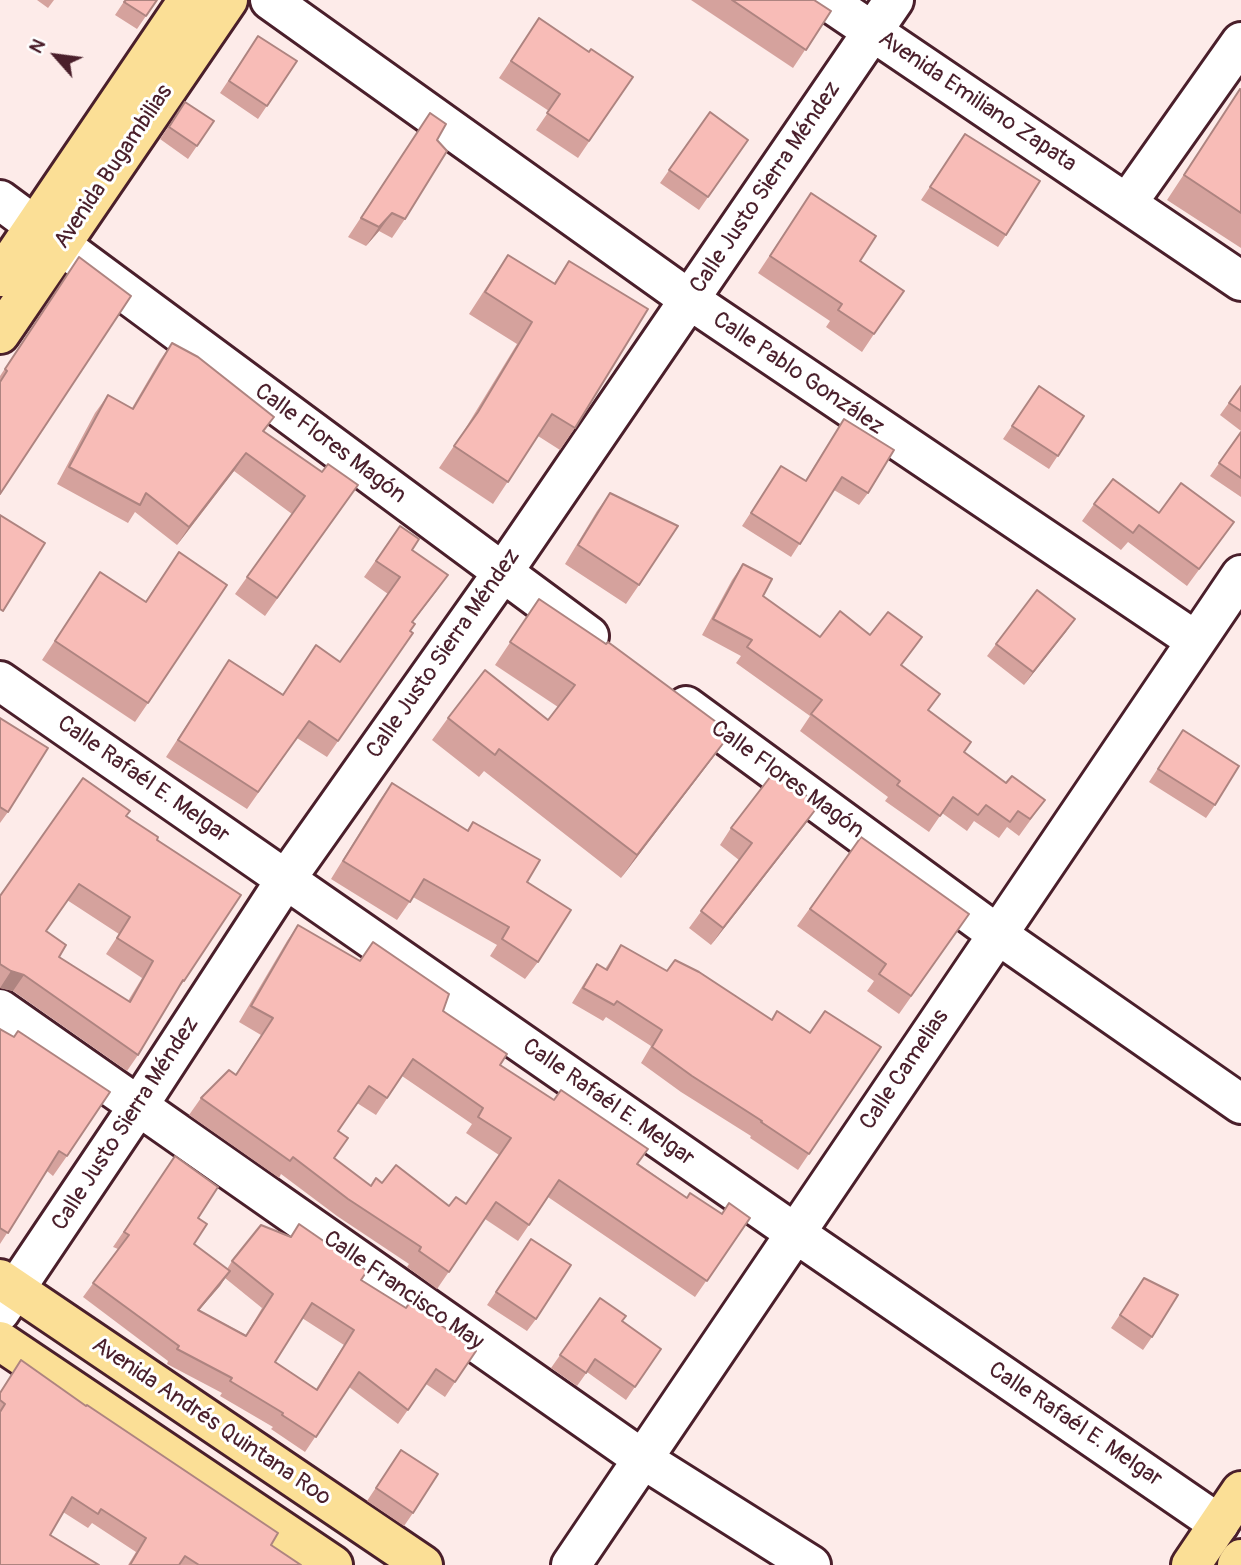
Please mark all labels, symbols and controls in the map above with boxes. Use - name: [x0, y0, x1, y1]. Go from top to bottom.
- north arrow: [21, 21, 91, 91]
- street label: Avenida Emiliano Zapata: [873, 25, 1081, 179]
- text: N: [24, 35, 51, 57]
- street label: Calle Justo Sierra Méndez: [685, 77, 847, 299]
- street label: Avenida Bugambilias: [49, 80, 179, 254]
- street label: Calle Pablo González: [707, 306, 889, 442]
- street label: Calle Flores Magón: [249, 378, 411, 510]
- street label: Calle Justo Sierra Méndez: [361, 544, 527, 764]
- street label: Calle Rafaél E. Melgar: [52, 710, 234, 850]
- street label: Calle Flores Magón: [705, 715, 869, 845]
- street label: Calle Camelias: [855, 1005, 955, 1135]
- street label: Calle Justo Sierra Méndez: [47, 1012, 205, 1236]
- street label: Calle Rafaél E. Melgar: [517, 1033, 699, 1173]
- street label: Calle Francisco May: [318, 1225, 488, 1357]
- street label: Avenida Andrés Quintana Roo: [86, 1332, 336, 1512]
- street label: Calle Rafaél E. Melgar: [983, 1357, 1167, 1493]

